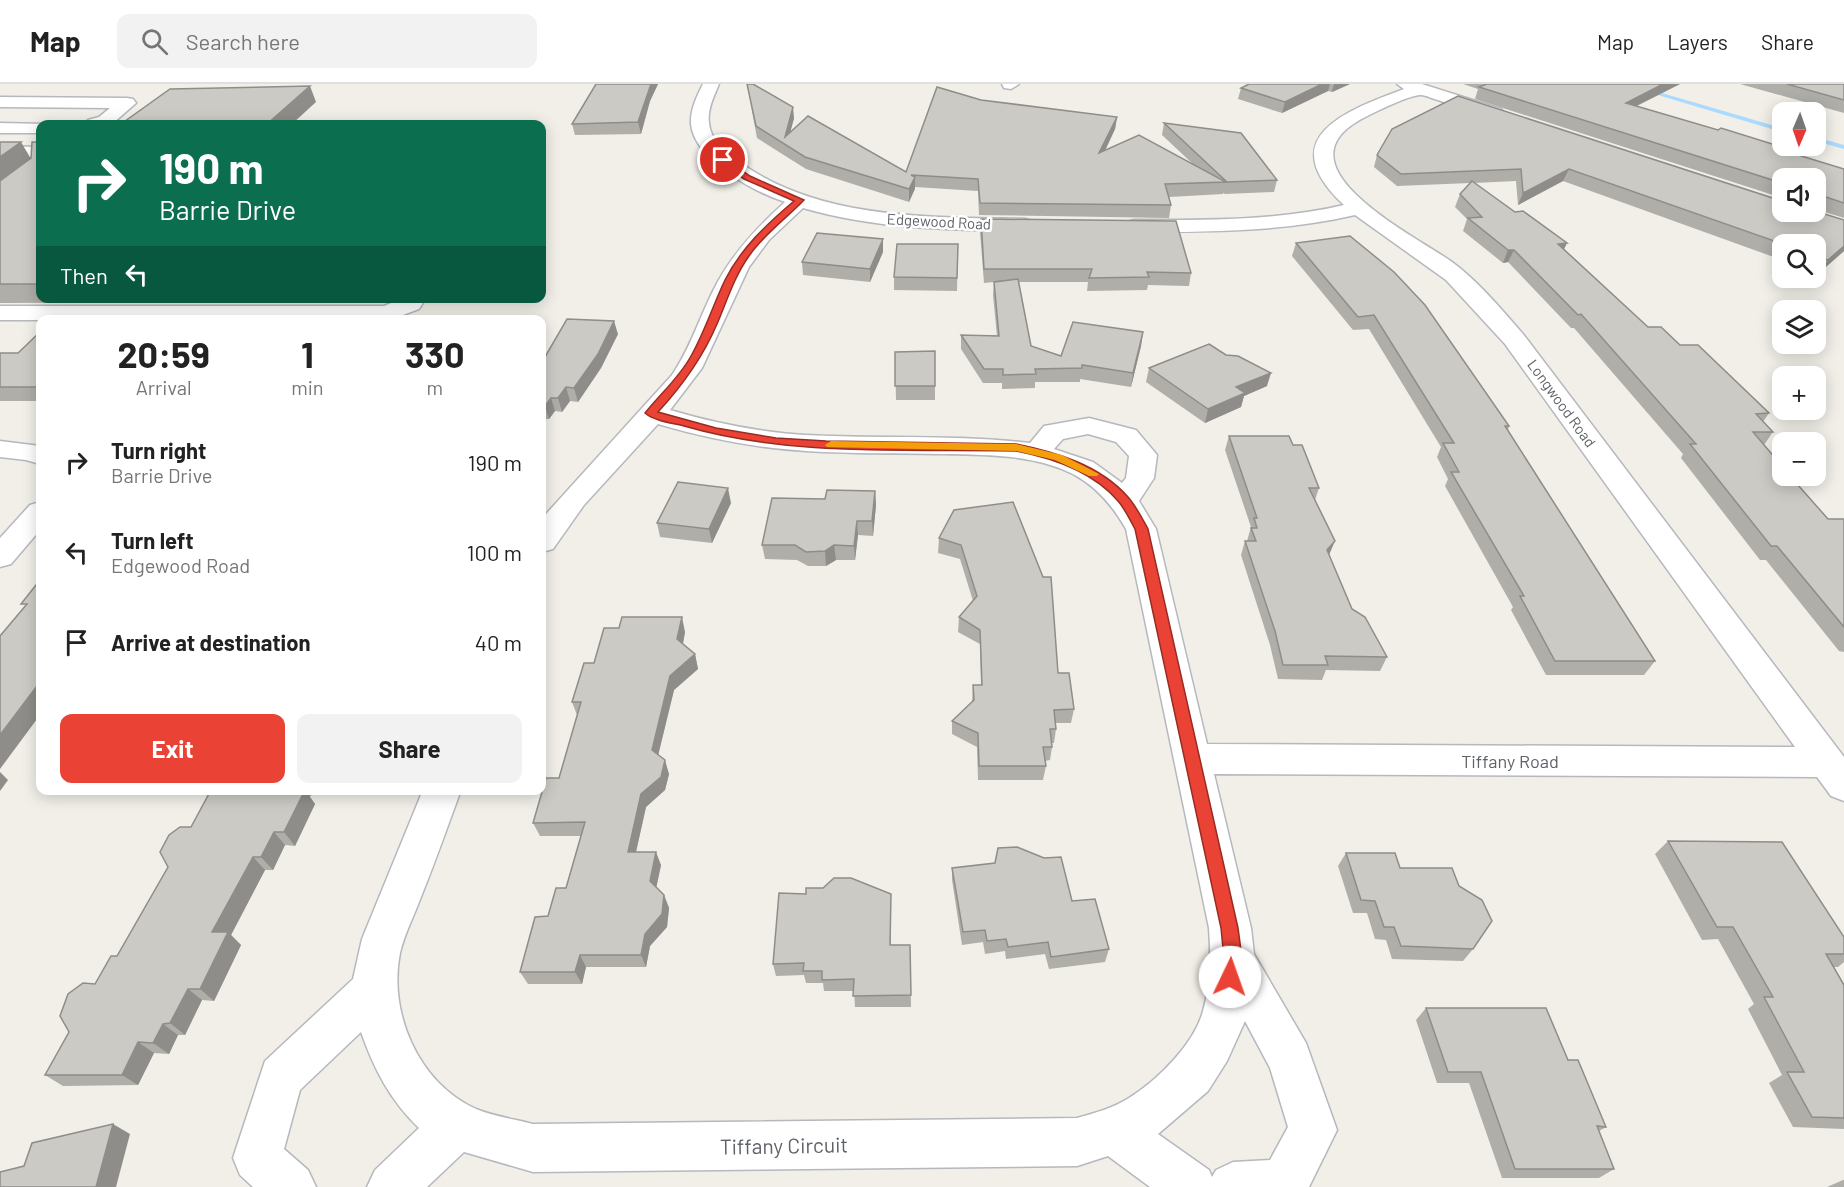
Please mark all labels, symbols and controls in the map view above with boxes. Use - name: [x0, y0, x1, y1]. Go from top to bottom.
- search box: [117, 14, 537, 68]
- text: Map: [30, 24, 81, 58]
- icon: search: [138, 25, 171, 58]
- text: Search here: [186, 28, 300, 54]
- text: Map: [1597, 29, 1634, 54]
- text: Layers: [1667, 29, 1728, 54]
- text: Share: [1761, 29, 1814, 54]
- north arrow: [1772, 102, 1826, 156]
- map controls: [1772, 102, 1826, 486]
- pin: [697, 134, 748, 185]
- text: 190 m: [159, 142, 264, 192]
- icon: arrive: [706, 143, 739, 176]
- icon: right: [60, 144, 138, 222]
- button: sound: [1772, 168, 1826, 222]
- text: Barrie Drive: [159, 193, 296, 225]
- street label: Edgewood Road: [886, 209, 992, 233]
- button: search: [1772, 234, 1826, 288]
- icon: left: [120, 258, 153, 291]
- text: Then: [60, 262, 108, 288]
- button: layers: [1772, 300, 1826, 354]
- text: 20:59: [117, 332, 210, 375]
- text: 1: [301, 332, 314, 375]
- text: 330: [405, 332, 465, 375]
- street label: Longwood Road: [1524, 356, 1600, 450]
- button: +: [1772, 366, 1826, 420]
- text: Arrival: [136, 375, 192, 399]
- text: min: [291, 375, 324, 399]
- text: m: [427, 375, 443, 399]
- button: −: [1772, 432, 1826, 486]
- text: Turn right: [111, 437, 206, 463]
- icon: right: [60, 446, 93, 479]
- text: 190 m: [468, 449, 522, 475]
- text: Barrie Drive: [111, 463, 213, 487]
- text: Turn left: [111, 527, 194, 553]
- icon: left: [60, 536, 93, 569]
- text: 100 m: [467, 539, 522, 565]
- text: Edgewood Road: [111, 553, 250, 577]
- icon: arrive: [60, 626, 93, 659]
- text: Arrive at destination: [111, 629, 310, 655]
- text: 40 m: [475, 629, 522, 655]
- button: Exit: [60, 714, 285, 783]
- button: Share: [297, 714, 522, 783]
- street label: Tiffany Road: [1461, 750, 1559, 772]
- position arrow: [1198, 945, 1262, 1009]
- street label: Tiffany Circuit: [720, 1131, 848, 1159]

